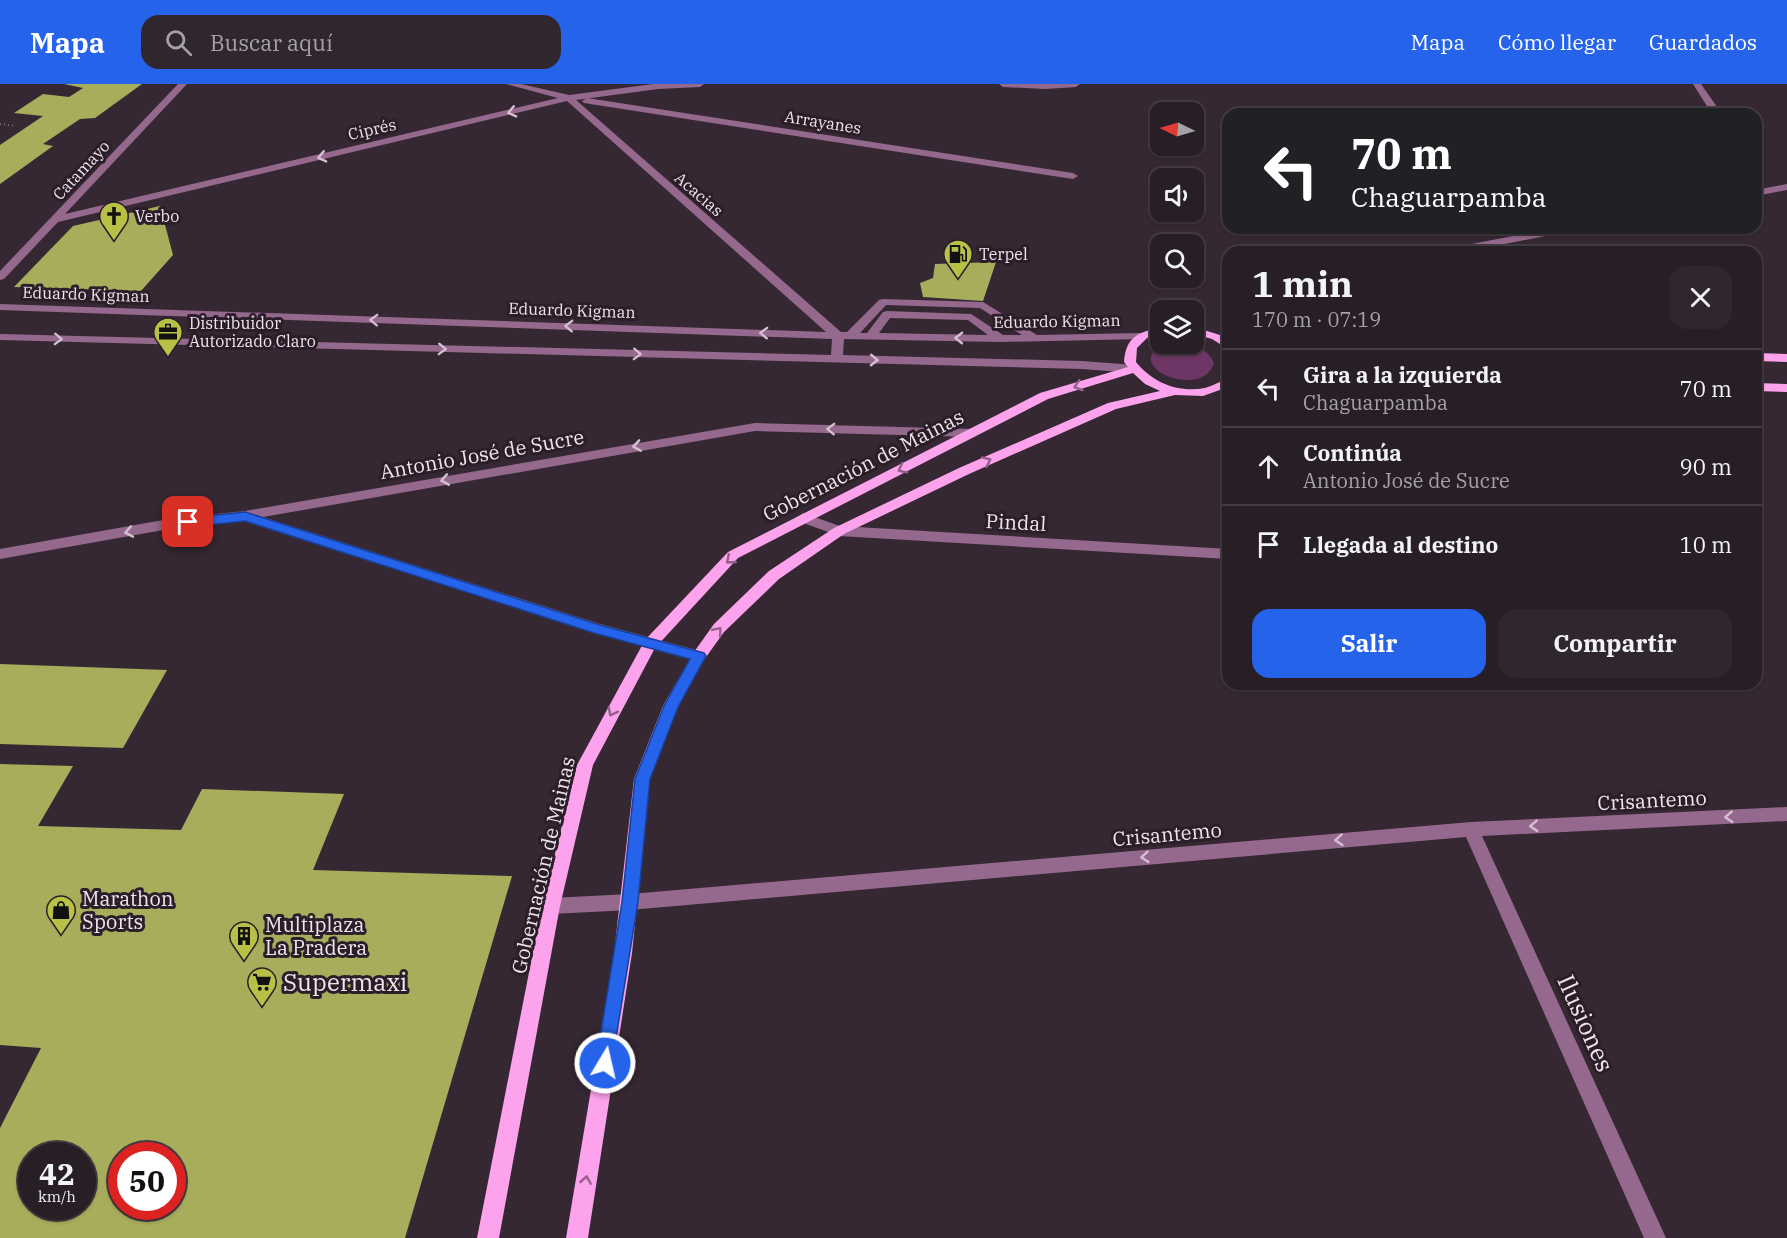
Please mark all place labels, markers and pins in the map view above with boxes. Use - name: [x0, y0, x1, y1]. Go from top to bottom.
- church icon: Verbo: [98, 200, 130, 242]
- place label: Verbo: [135, 206, 179, 226]
- fuel station icon: Terpel: [942, 238, 974, 280]
- place label: Terpel: [979, 244, 1028, 264]
- place label: Distribuidor Autorizado Claro: [189, 313, 316, 351]
- office icon: Distribuidor Autorizado Claro: [152, 316, 184, 358]
- pin: [162, 496, 213, 547]
- place label: Marathon Sports: [82, 885, 174, 935]
- shop icon: Marathon Sports: [45, 894, 77, 936]
- place label: Multiplaza La Pradera: [265, 911, 367, 961]
- building icon: Multiplaza La Pradera: [228, 920, 260, 962]
- supermarket icon: Supermaxi: [246, 966, 278, 1008]
- place label: Supermaxi: [283, 966, 407, 998]

